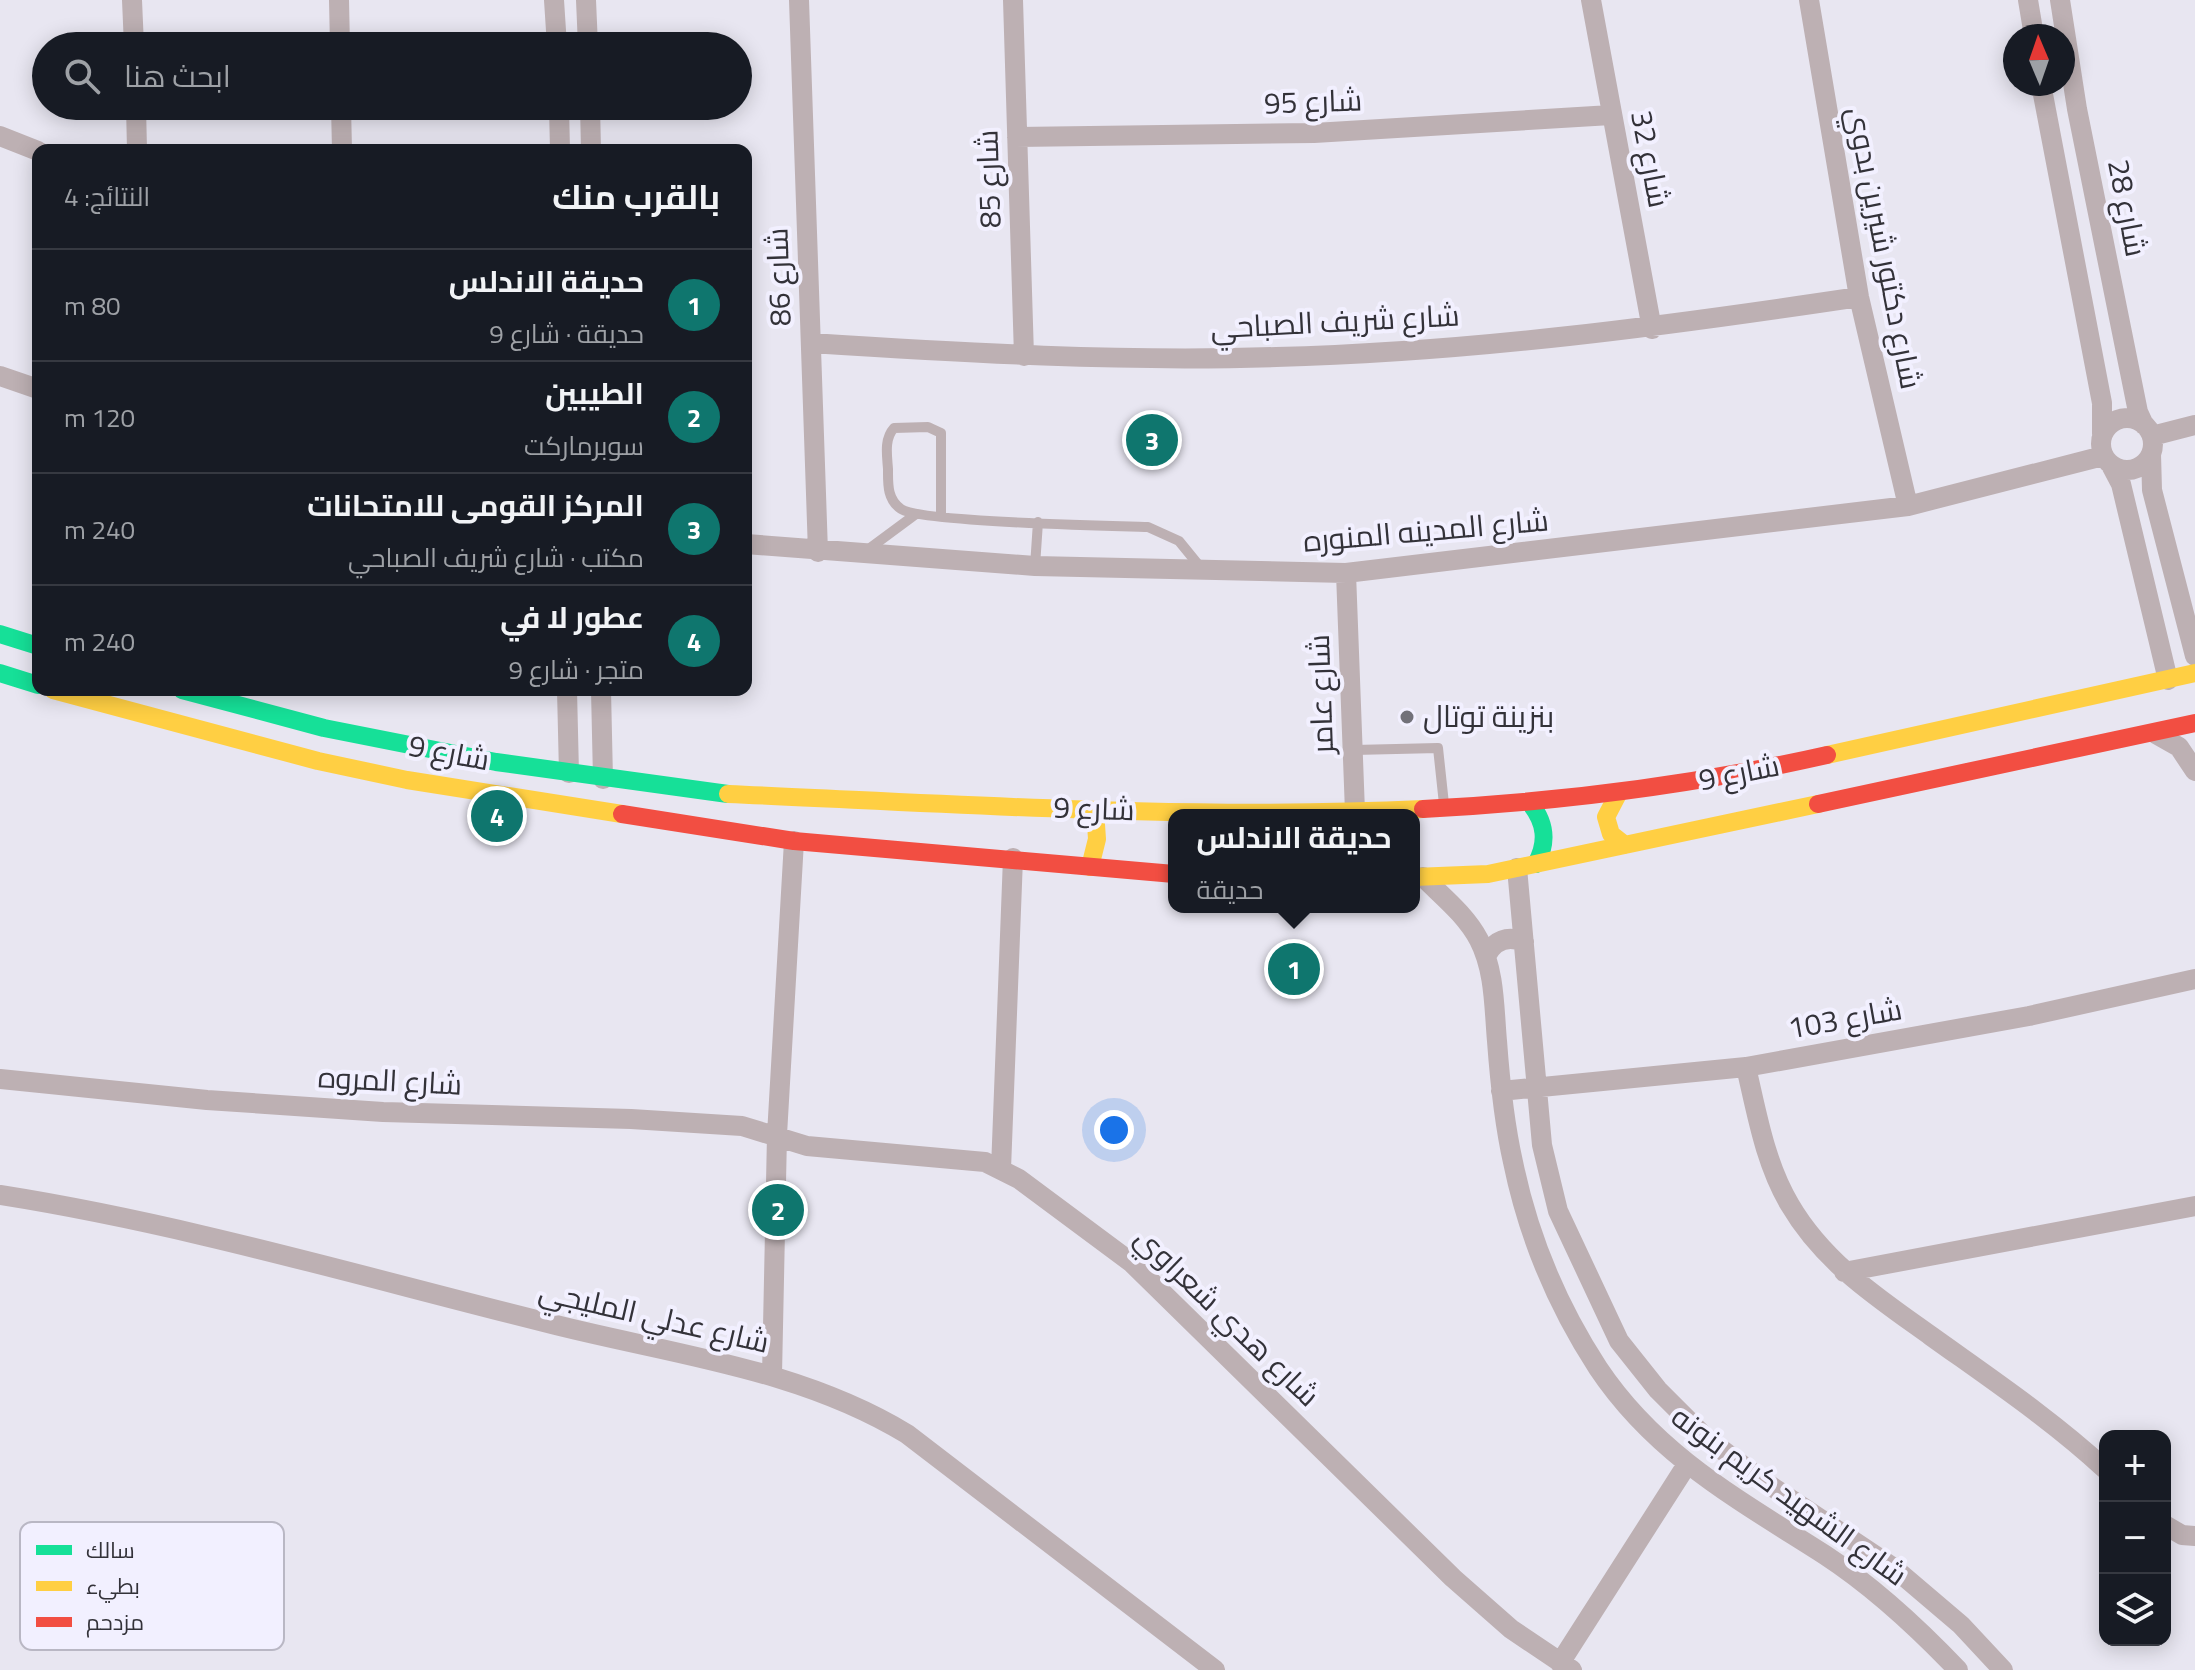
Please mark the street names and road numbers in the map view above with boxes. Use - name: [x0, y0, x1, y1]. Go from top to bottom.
- street label: شارع 95: [1263, 76, 1363, 126]
- street label: شارع دكتور شيرين بدوي: [1834, 103, 1935, 393]
- street label: شارع 32: [1619, 106, 1683, 211]
- street label: شارع 85: [963, 129, 1013, 229]
- street label: شارع 28: [2096, 155, 2160, 260]
- street label: شارع 86: [753, 227, 803, 327]
- street label: شارع شريف الصباحي: [1209, 292, 1461, 351]
- street label: شارع المدينه المنوره: [1301, 496, 1551, 564]
- street label: شارع عامر: [1295, 633, 1345, 757]
- street label: شارع 9: [405, 722, 494, 782]
- street label: شارع 9: [1694, 742, 1783, 802]
- street label: شارع 9: [1052, 784, 1136, 832]
- street label: شارع 103: [1784, 985, 1906, 1051]
- street label: شارع المروه: [317, 1053, 463, 1107]
- street label: شارع هدي شعراوي: [1124, 1216, 1331, 1418]
- street label: شارع عدلي المليجي: [534, 1267, 774, 1366]
- street label: شارع الشهيد كريم بنونه: [1662, 1394, 1917, 1597]

